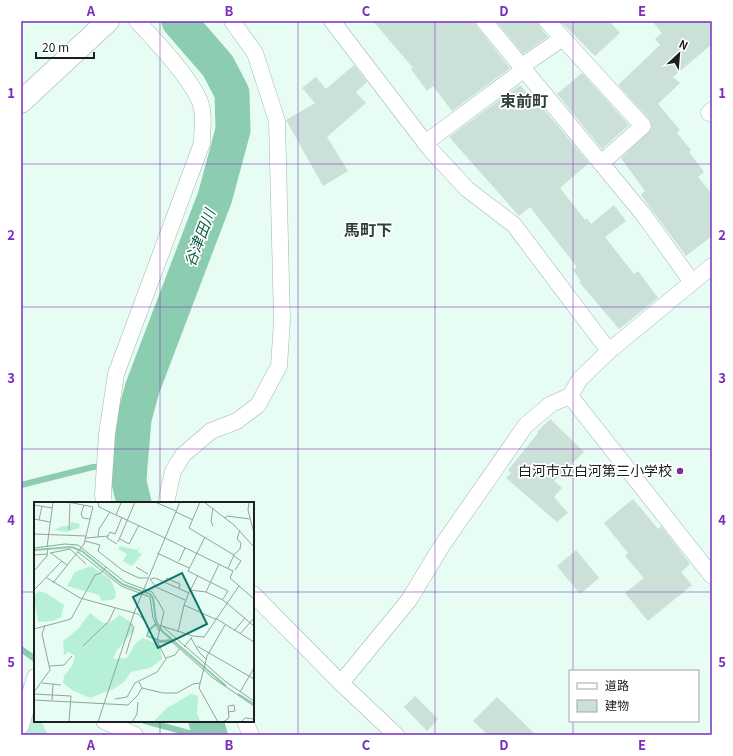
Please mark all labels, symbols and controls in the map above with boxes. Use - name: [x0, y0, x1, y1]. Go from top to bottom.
- text: A: [86, 1, 96, 20]
- text: B: [225, 1, 234, 20]
- text: C: [362, 1, 371, 20]
- text: D: [499, 1, 509, 20]
- text: E: [638, 1, 646, 20]
- scale bar: [36, 34, 94, 60]
- north arrow: [659, 34, 699, 74]
- text: N: [677, 35, 691, 53]
- text: 20 m: [42, 38, 69, 55]
- text: 1: [7, 83, 15, 102]
- text: 1: [718, 83, 726, 102]
- district label: 束前町: [500, 88, 548, 112]
- water label: 谷津田川: [178, 204, 220, 269]
- district label: 馬町下: [344, 217, 392, 241]
- text: 2: [7, 225, 15, 244]
- text: 2: [718, 225, 726, 244]
- text: 3: [7, 368, 15, 387]
- text: 3: [718, 368, 726, 387]
- place label: 白河市立白河第三小学校: [518, 460, 672, 480]
- marker: 白河市立白河第三小学校: [675, 466, 685, 476]
- inset map: [34, 502, 254, 722]
- text: 4: [7, 510, 15, 529]
- text: 4: [718, 510, 726, 529]
- text: 5: [7, 652, 15, 671]
- text: 5: [718, 652, 726, 671]
- legend: [569, 670, 699, 722]
- text: 道路: [605, 676, 629, 693]
- text: 建物: [605, 696, 629, 713]
- text: A: [86, 735, 96, 754]
- text: B: [225, 735, 234, 754]
- text: C: [362, 735, 371, 754]
- text: D: [499, 735, 509, 754]
- text: E: [638, 735, 646, 754]

